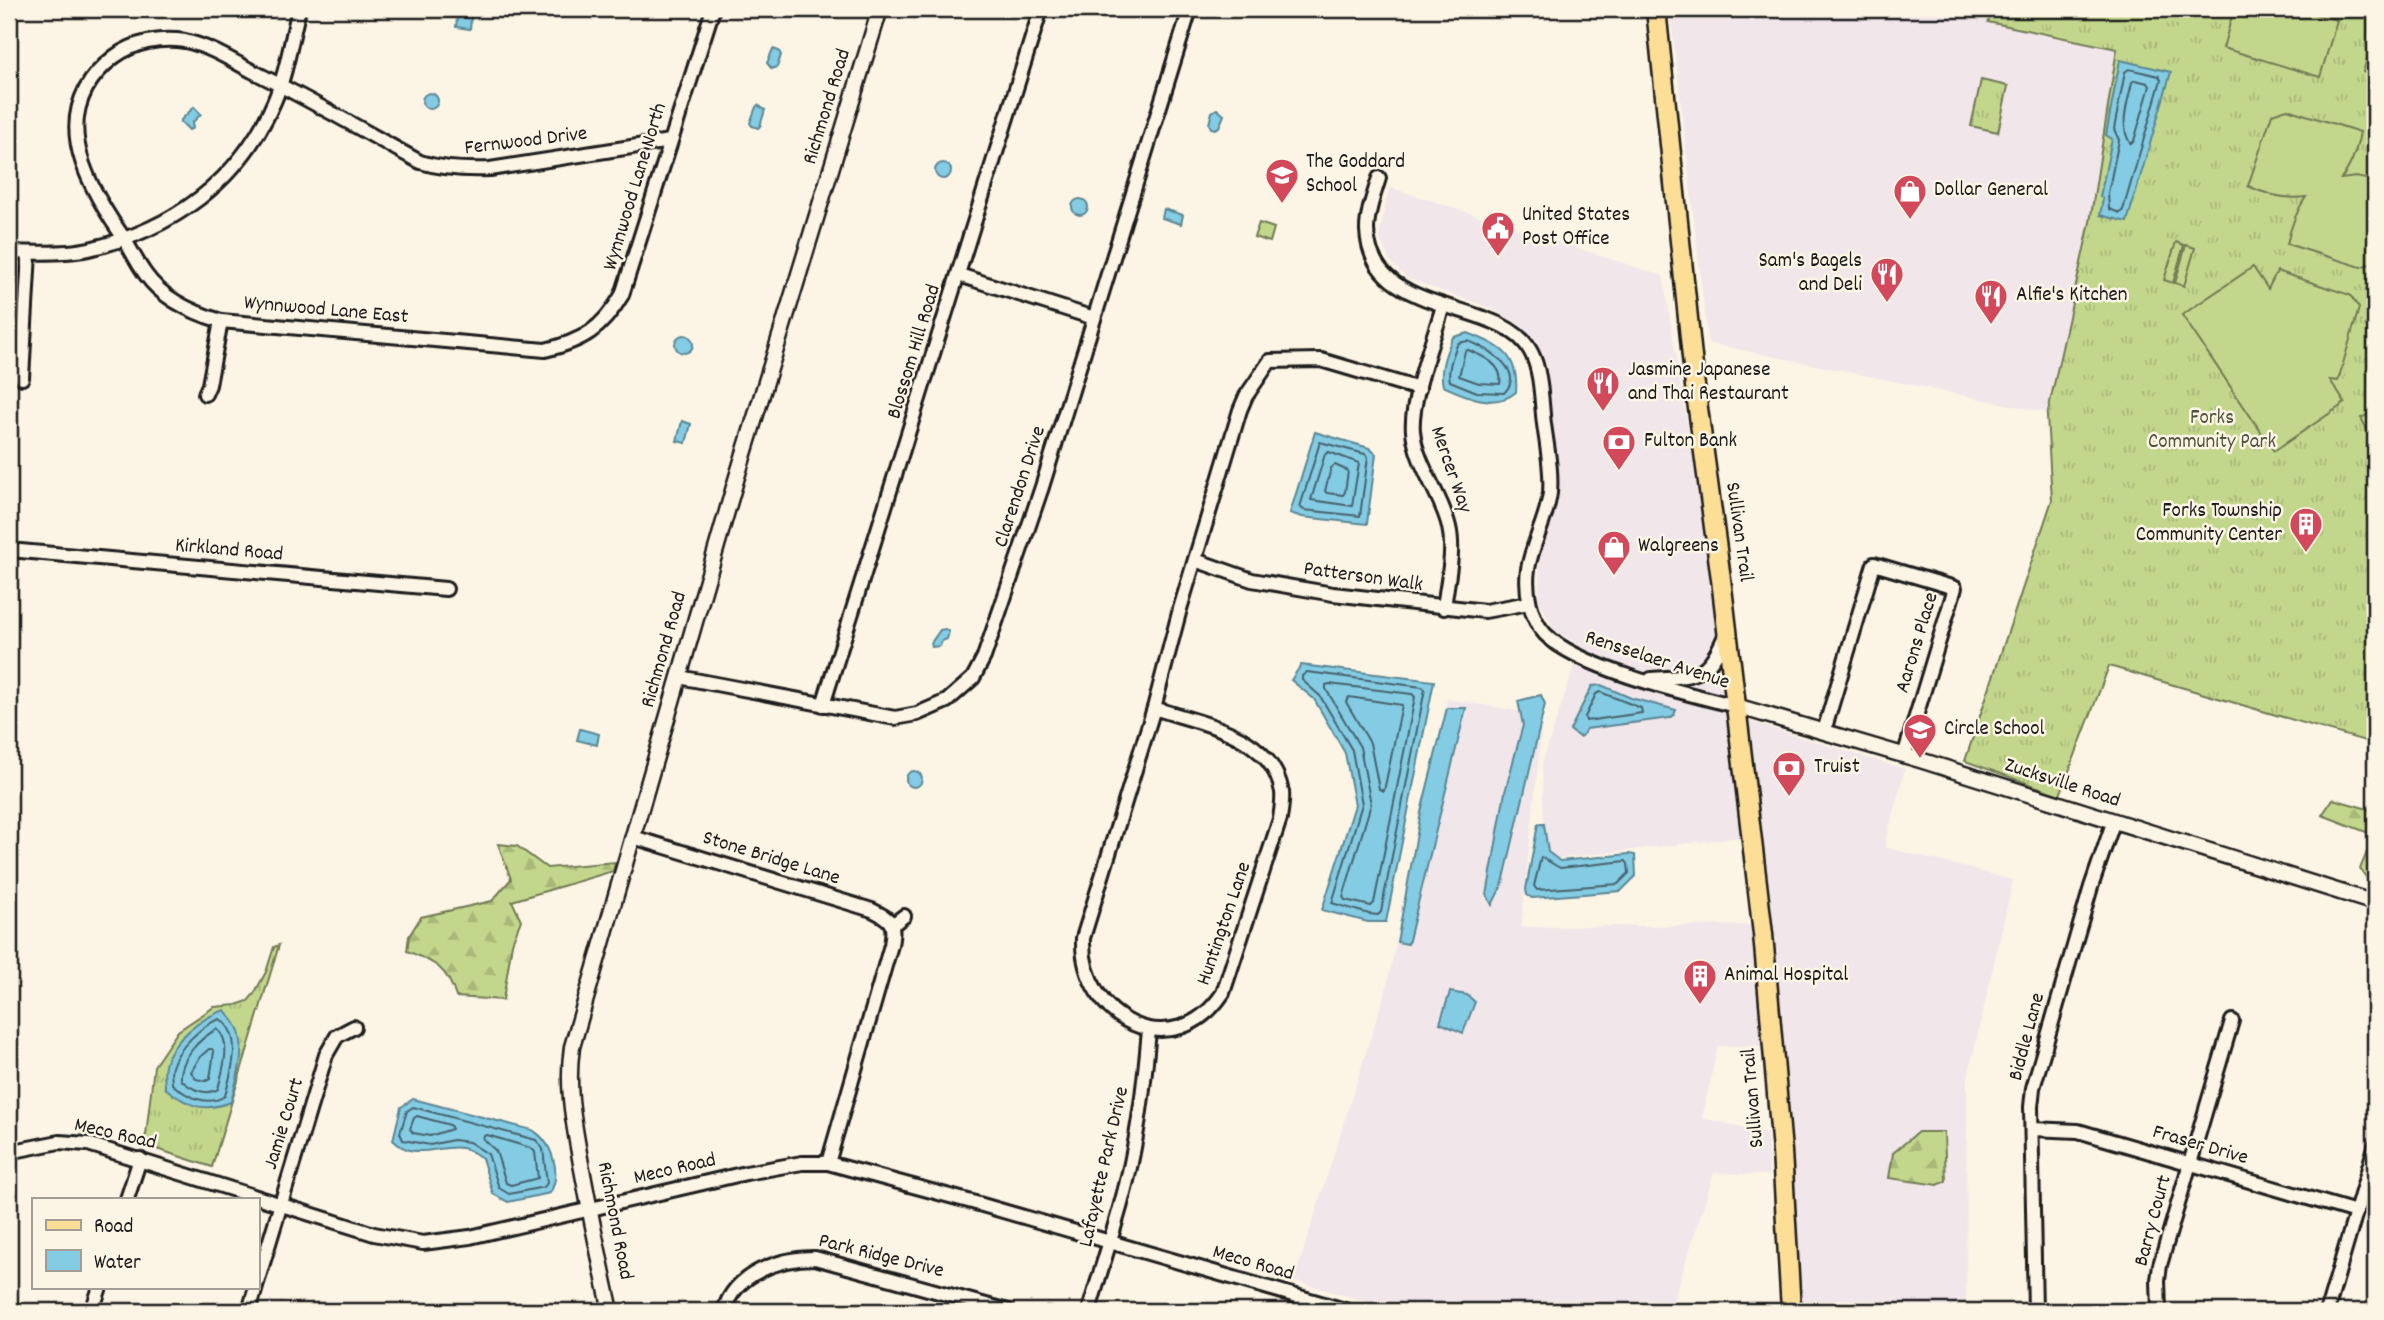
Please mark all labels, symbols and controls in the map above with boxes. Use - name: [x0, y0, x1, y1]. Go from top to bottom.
- street label: Richmond Road: [796, 45, 860, 169]
- street label: Wynnwood Lane North: [596, 99, 676, 275]
- street label: Fernwood Drive: [463, 120, 589, 164]
- place label: The Goddard School: [1306, 148, 1405, 202]
- school or university icon: The Goddard School: [1263, 156, 1301, 205]
- shop icon: Dollar General: [1891, 172, 1929, 221]
- place label: Dollar General: [1934, 176, 2048, 206]
- place label: United States Post Office: [1522, 201, 1630, 255]
- public building icon: United States Post Office: [1479, 209, 1517, 258]
- place label: Sam's Bagels and Deli: [1759, 247, 1862, 301]
- restaurant icon: Sam's Bagels and Deli: [1868, 255, 1906, 304]
- restaurant icon: Alfie's Kitchen: [1972, 277, 2010, 326]
- street label: Blossom Hill Road: [880, 281, 950, 423]
- place label: Alfie's Kitchen: [2016, 281, 2128, 311]
- street label: Wynnwood Lane East: [243, 289, 410, 333]
- place label: Jasmine Japanese and Thai Restaurant: [1628, 356, 1789, 410]
- restaurant icon: Jasmine Japanese and Thai Restaurant: [1584, 364, 1622, 413]
- park label: Forks Community Park: [2148, 404, 2276, 458]
- street label: Clarendon Drive: [987, 422, 1055, 552]
- street label: Mercer Way: [1421, 423, 1479, 518]
- bank icon: Fulton Bank: [1600, 423, 1638, 472]
- place label: Fulton Bank: [1644, 427, 1737, 457]
- street label: Sullivan Trail: [1716, 480, 1760, 584]
- place label: Forks Township Community Center: [2136, 497, 2282, 551]
- building icon: Forks Township Community Center: [2287, 505, 2325, 554]
- shop icon: Walgreens: [1595, 528, 1633, 577]
- street label: Kirkland Road: [174, 531, 284, 571]
- place label: Walgreens: [1638, 532, 1719, 562]
- street label: Patterson Walk: [1301, 555, 1425, 601]
- street label: Richmond Road: [634, 588, 696, 712]
- street label: Aarons Place: [1888, 589, 1948, 697]
- street label: Rensselaer Avenue: [1581, 624, 1733, 698]
- school or university icon: Circle School: [1901, 711, 1939, 760]
- place label: Circle School: [1944, 715, 2045, 745]
- bank icon: Truist: [1770, 749, 1808, 798]
- street label: Zucksville Road: [2000, 751, 2124, 817]
- place label: Truist: [1814, 753, 1860, 783]
- street label: Stone Bridge Lane: [699, 824, 843, 894]
- street label: Huntington Lane: [1190, 858, 1260, 990]
- building icon: Animal Hospital: [1681, 957, 1719, 1006]
- place label: Animal Hospital: [1724, 961, 1848, 991]
- street label: Biddle Lane: [2002, 990, 2054, 1084]
- street label: Sullivan Trail: [1735, 1047, 1773, 1149]
- street label: Jamie Court: [257, 1074, 313, 1173]
- street label: Lafayette Park Drive: [1072, 1084, 1138, 1250]
- street label: Meco Road: [71, 1111, 159, 1159]
- street label: Fraser Drive: [2149, 1118, 2251, 1174]
- street label: Meco Road: [631, 1146, 719, 1194]
- street label: Richmond Road: [588, 1159, 640, 1283]
- street label: Barry Court: [2127, 1172, 2181, 1270]
- legend: [32, 1198, 259, 1288]
- text: Road: [94, 1213, 133, 1243]
- street label: Park Ridge Drive: [815, 1227, 947, 1287]
- street label: Meco Road: [1209, 1238, 1297, 1290]
- text: Water: [94, 1249, 141, 1279]

